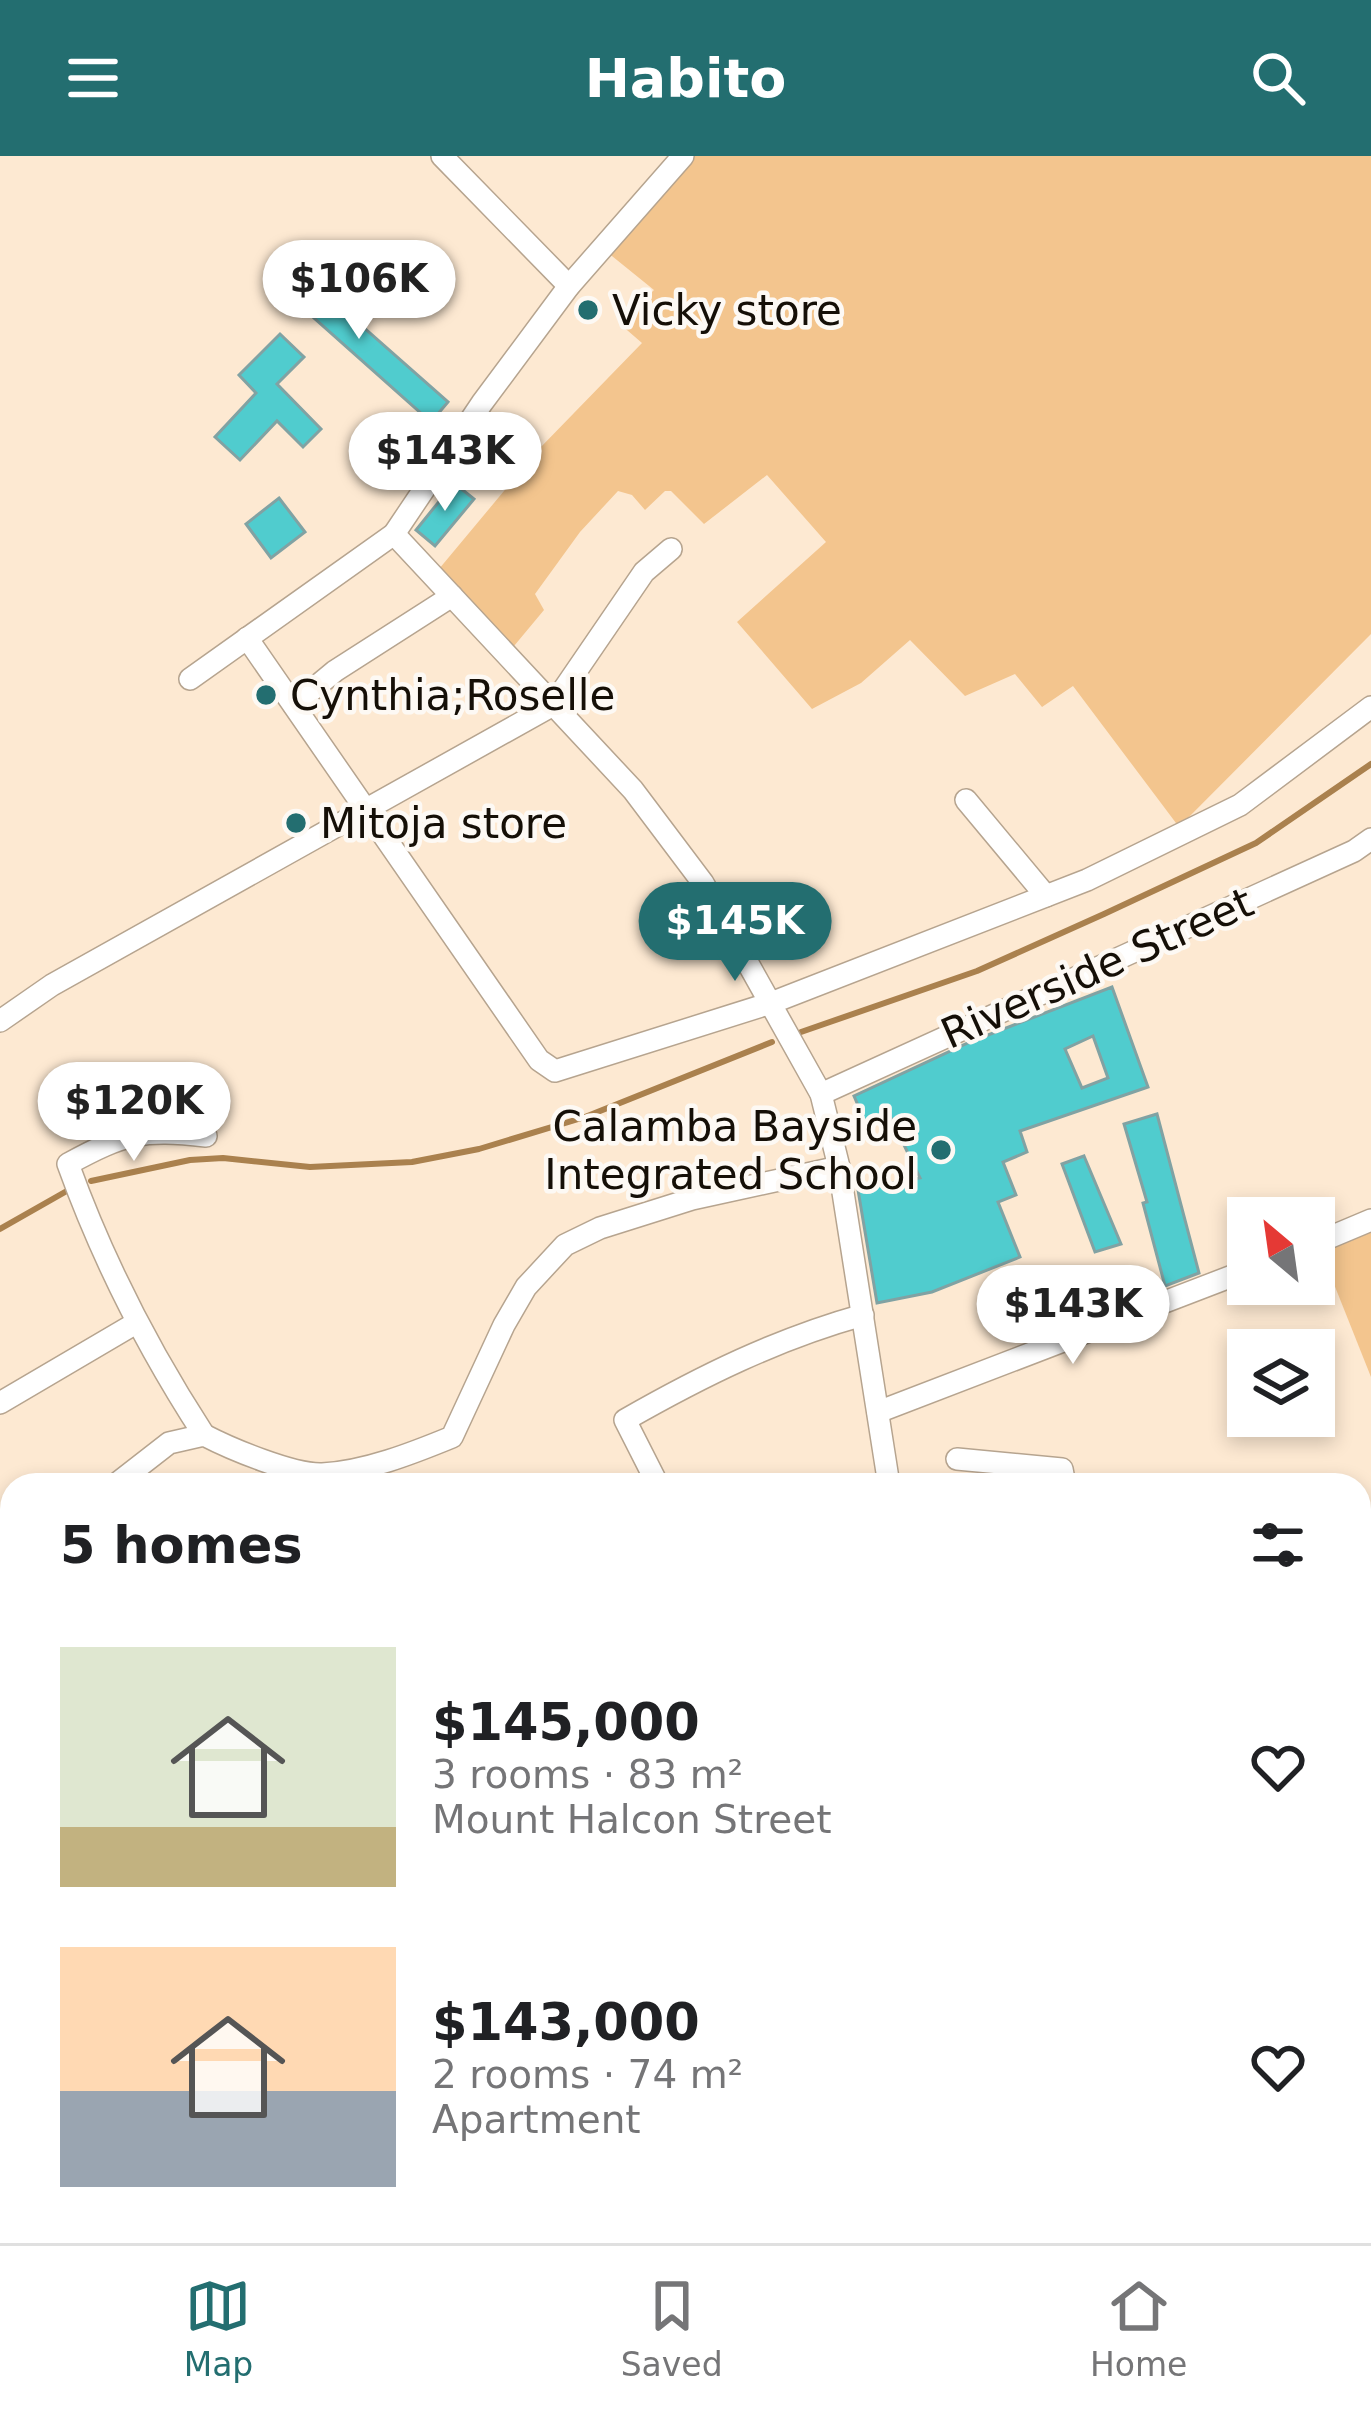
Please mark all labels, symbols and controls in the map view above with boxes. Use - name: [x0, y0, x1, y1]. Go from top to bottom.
- icon: menu: [60, 45, 126, 111]
- icon: search: [1245, 45, 1311, 111]
- text: Habito: [585, 47, 786, 110]
- pin: $106K: [275, 240, 443, 342]
- text: $106K: [290, 256, 428, 301]
- place label: Vicky store: [612, 286, 842, 335]
- marker: Vicky store: [575, 297, 601, 323]
- pin: $143K: [361, 412, 529, 514]
- text: $143K: [376, 428, 514, 473]
- place label: Cynthia;Roselle: [290, 671, 615, 720]
- marker: Cynthia;Roselle: [253, 682, 279, 708]
- place label: Mitoja store: [320, 799, 567, 848]
- marker: Mitoja store: [283, 810, 309, 836]
- street label: Riverside Street: [934, 877, 1260, 1059]
- pin: $145K: [651, 882, 819, 984]
- text: $145K: [666, 898, 804, 943]
- pin: $120K: [50, 1062, 218, 1164]
- text: $120K: [65, 1078, 203, 1123]
- place label: Calamba Bayside Integrated School: [544, 1102, 917, 1199]
- marker: Calamba Bayside Integrated School: [928, 1137, 954, 1163]
- north arrow: [1227, 1197, 1335, 1305]
- map controls: [1227, 1197, 1335, 1437]
- pin: $143K: [989, 1265, 1157, 1367]
- text: $143K: [1004, 1281, 1142, 1326]
- button: layers: [1227, 1329, 1335, 1437]
- icon: filters: [1245, 1512, 1311, 1578]
- text: 5 homes: [60, 1516, 303, 1575]
- text: $145,000: [432, 1693, 700, 1752]
- icon: home: [156, 1695, 300, 1839]
- icon: heart: [1245, 1734, 1311, 1800]
- text: 3 rooms · 83 m²: [432, 1752, 743, 1797]
- text: Mount Halcon Street: [432, 1797, 832, 1842]
- text: $143,000: [432, 1993, 700, 2052]
- icon: home: [156, 1995, 300, 2139]
- icon: heart: [1245, 2034, 1311, 2100]
- text: 2 rooms · 74 m²: [432, 2052, 743, 2097]
- text: Apartment: [432, 2097, 641, 2142]
- tab: Map: [184, 2273, 253, 2384]
- tab: Saved: [621, 2273, 723, 2384]
- tab: Home: [1090, 2273, 1187, 2384]

